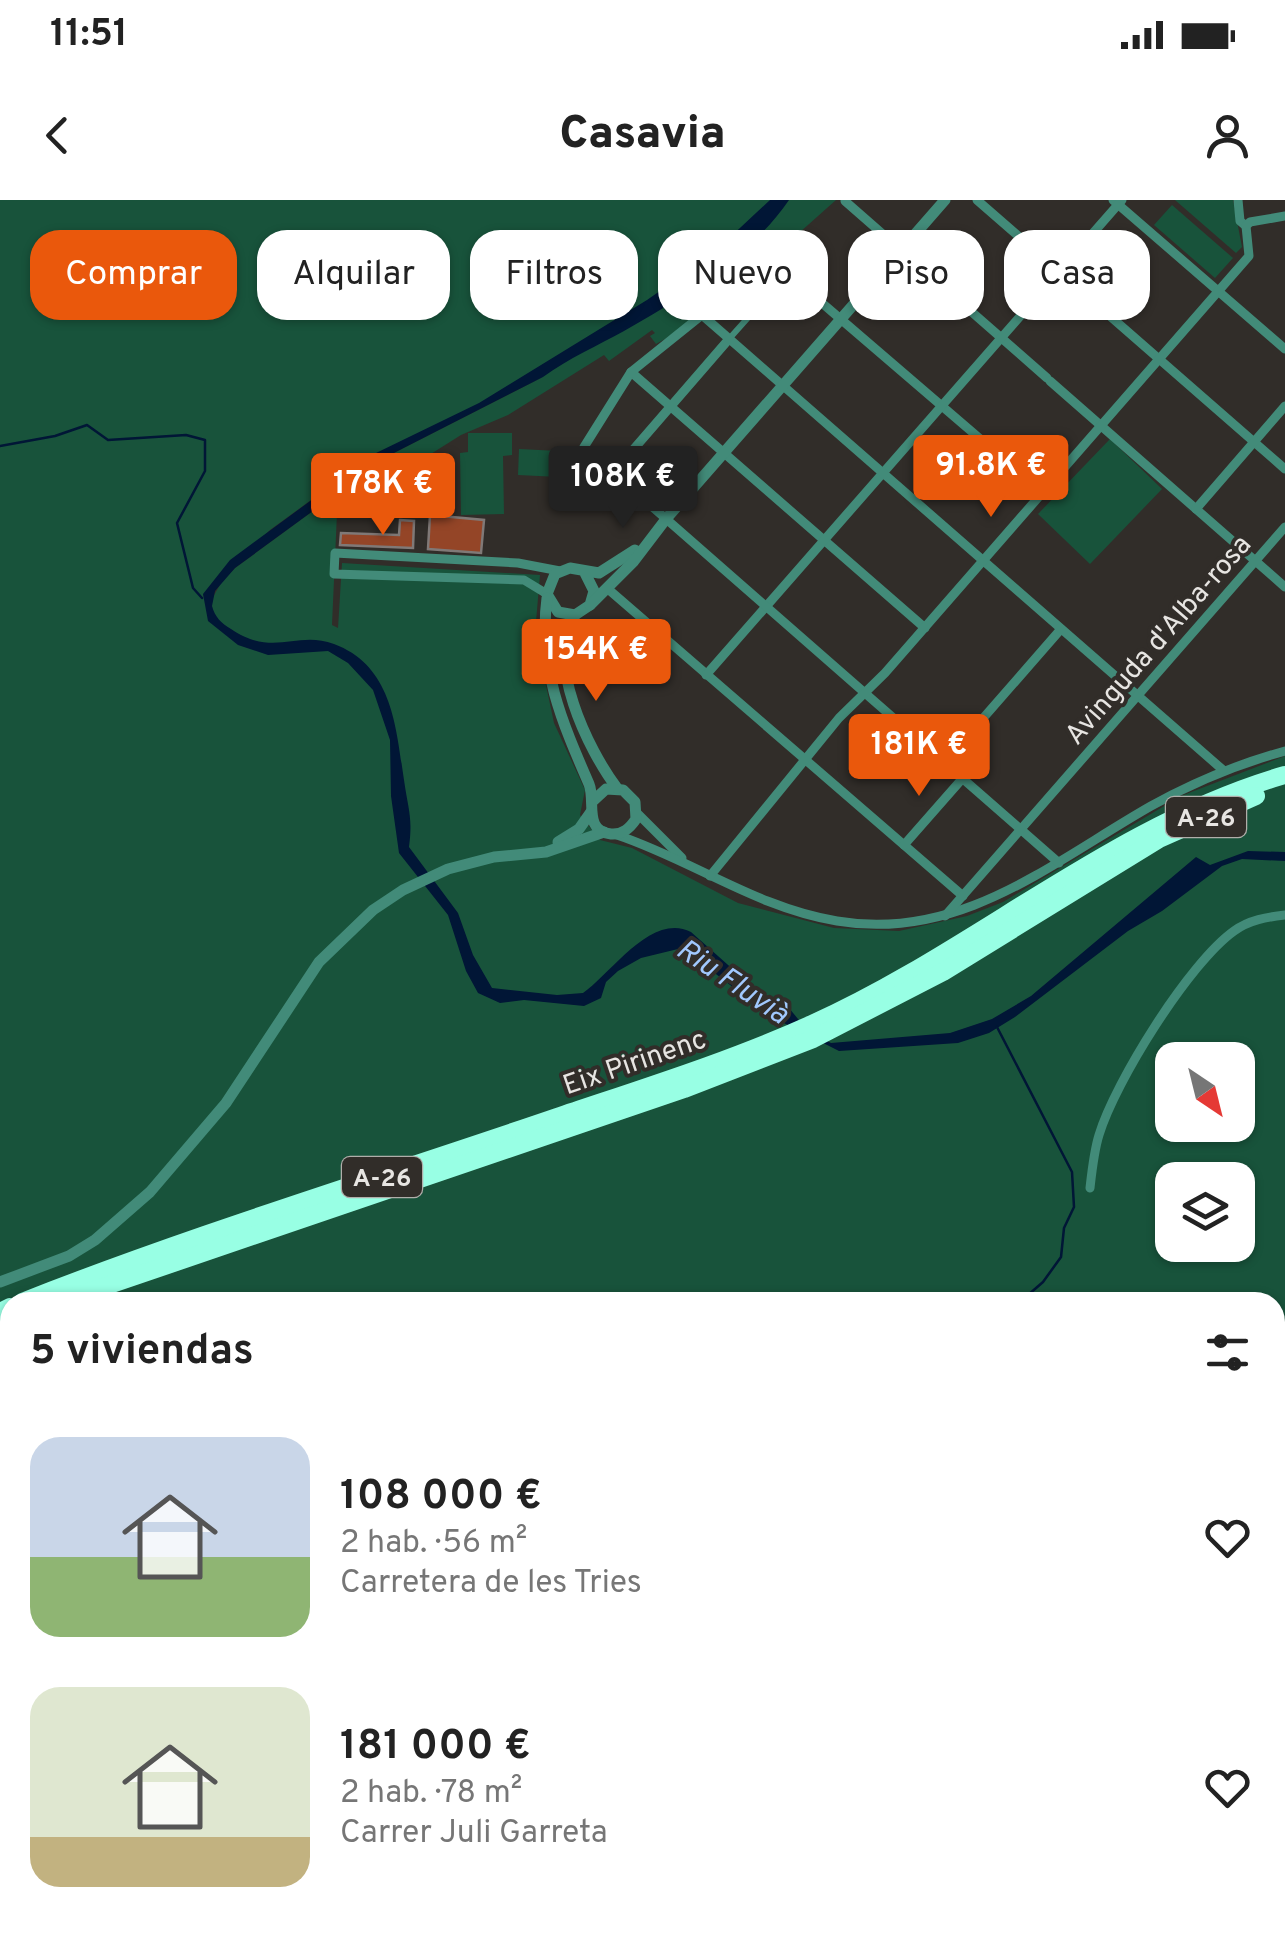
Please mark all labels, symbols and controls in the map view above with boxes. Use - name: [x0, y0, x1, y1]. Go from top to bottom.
- text: 11:51: [50, 11, 128, 60]
- text: Casavia: [560, 107, 725, 164]
- icon: back: [30, 108, 85, 163]
- icon: person: [1200, 108, 1255, 163]
- chip: Comprar: [30, 230, 237, 320]
- chip: Alquilar: [257, 230, 450, 320]
- chip: Filtros: [470, 230, 638, 320]
- chip: Nuevo: [658, 230, 828, 320]
- chip: Piso: [848, 230, 984, 320]
- chip: Casa: [1004, 230, 1150, 320]
- pin: 91.8K €: [899, 435, 1083, 520]
- pin: 108K €: [542, 446, 704, 531]
- text: 91.8K €: [935, 447, 1047, 487]
- pin: 178K €: [302, 453, 464, 538]
- text: 108K €: [571, 458, 675, 498]
- text: 178K €: [333, 465, 433, 505]
- street label: Avinguda d'Alba-rosa: [1058, 528, 1260, 753]
- pin: 154K €: [515, 619, 677, 704]
- text: 154K €: [544, 631, 648, 671]
- pin: 181K €: [838, 714, 1000, 799]
- text: 181K €: [871, 726, 967, 766]
- road number: A-26: [1166, 797, 1246, 837]
- water label: Riu Fluvià: [668, 932, 795, 1034]
- street label: Eix Pirinenc: [559, 1023, 711, 1105]
- north arrow: [1155, 1042, 1255, 1142]
- map controls: [1155, 1042, 1255, 1262]
- road number: A-26: [342, 1157, 422, 1197]
- button: layers: [1155, 1162, 1255, 1262]
- icon: filters: [1200, 1325, 1255, 1380]
- text: 5 viviendas: [30, 1326, 254, 1379]
- text: 108 000 €: [340, 1471, 542, 1524]
- icon: home: [110, 1477, 230, 1597]
- icon: heart: [1200, 1510, 1255, 1565]
- text: 2 hab. · 56 m²: [340, 1524, 527, 1564]
- text: Carretera de les Tries: [340, 1564, 642, 1604]
- text: 181 000 €: [340, 1721, 531, 1774]
- icon: home: [110, 1727, 230, 1847]
- icon: heart: [1200, 1760, 1255, 1815]
- text: 2 hab. · 78 m²: [340, 1774, 522, 1814]
- text: Carrer Juli Garreta: [340, 1814, 608, 1854]

